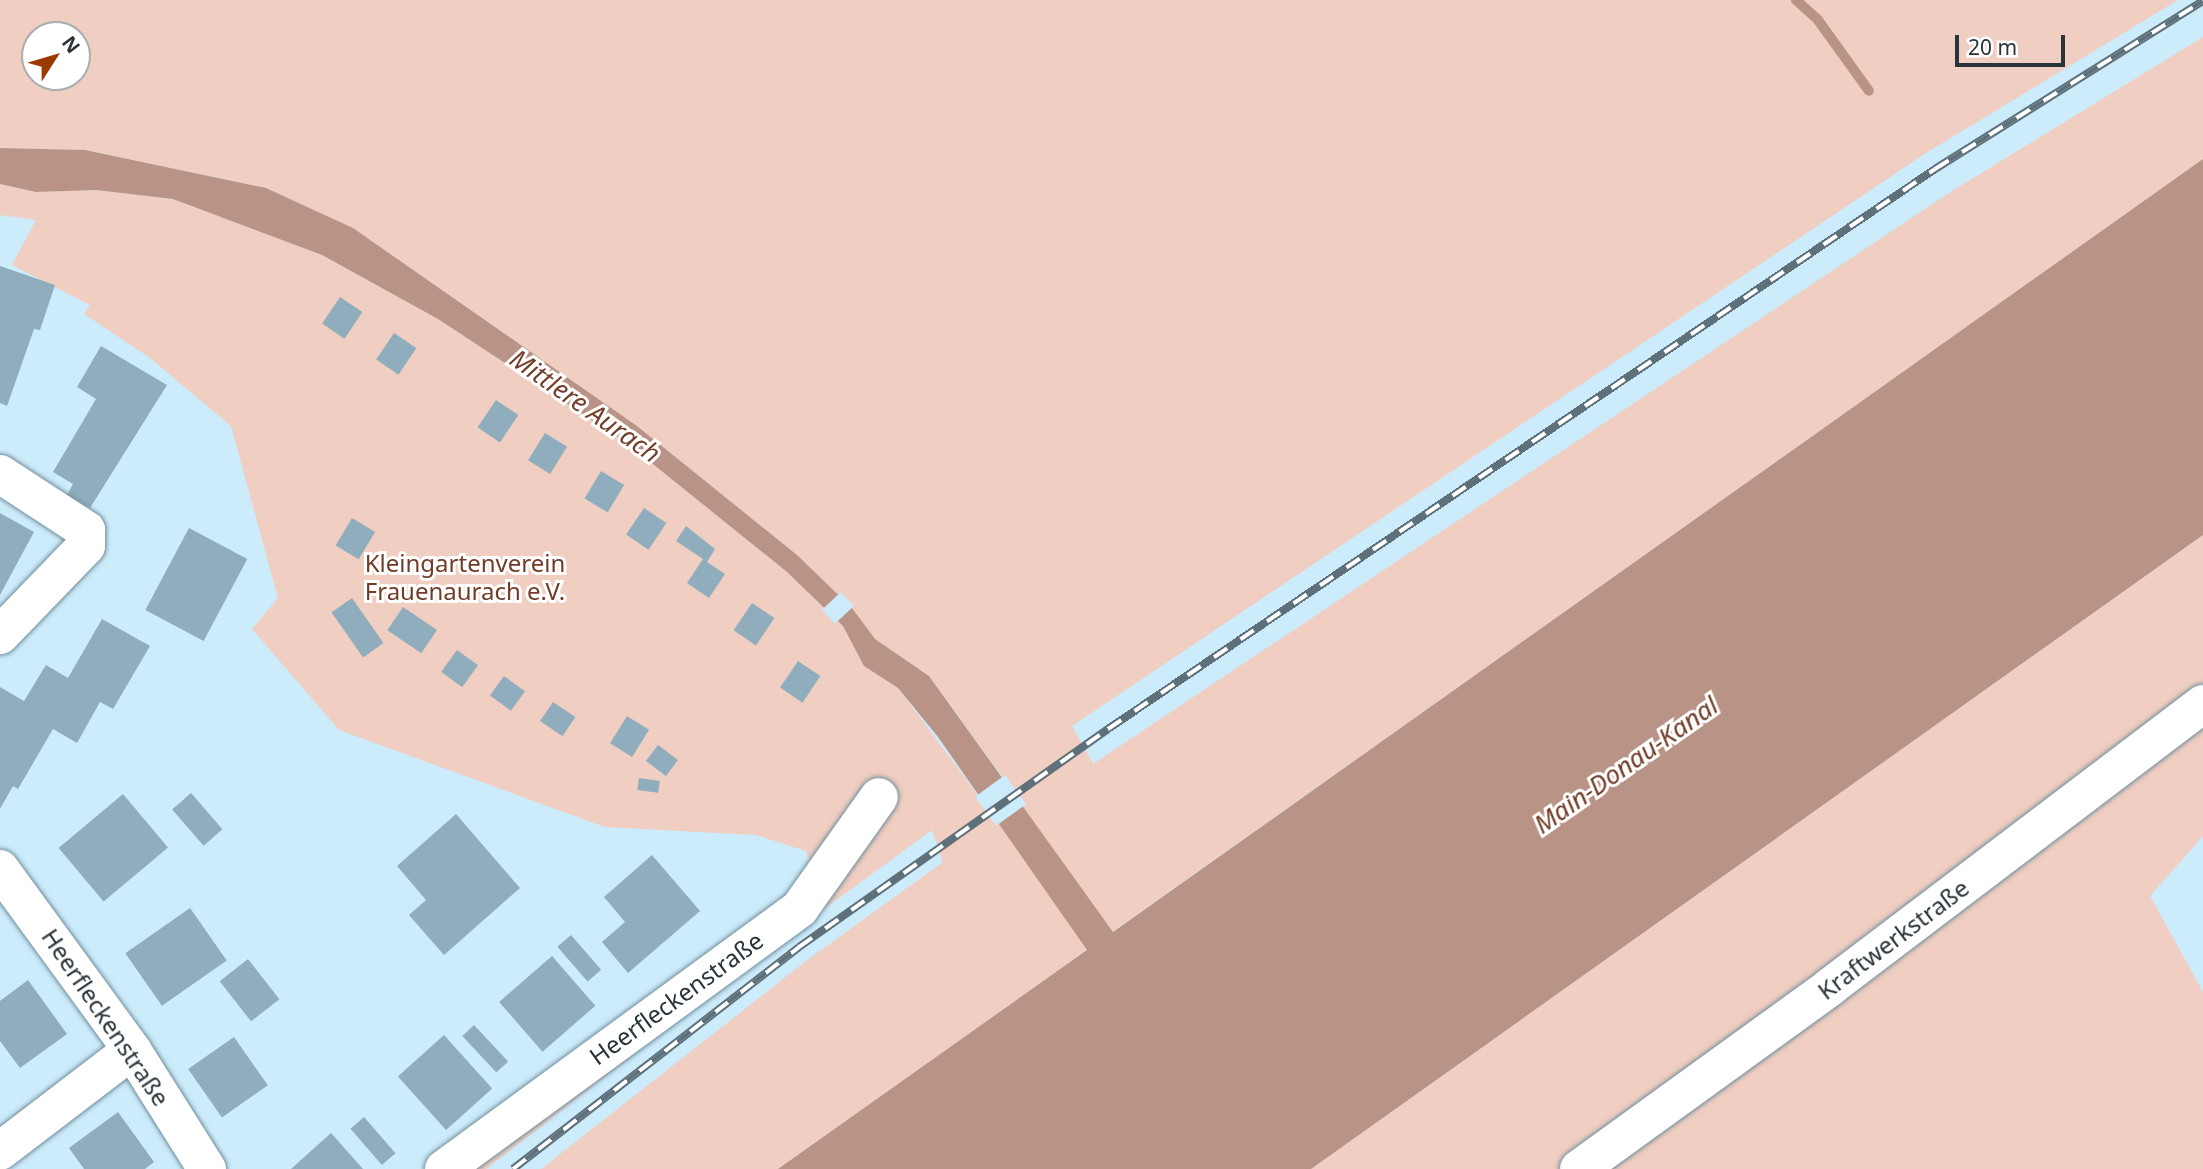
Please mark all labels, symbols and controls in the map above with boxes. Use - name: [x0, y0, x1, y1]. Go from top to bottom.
- north arrow: [21, 21, 91, 91]
- scale bar: [1958, 21, 2068, 65]
- text: N: [56, 31, 86, 59]
- text: 20 m: [1968, 33, 2017, 61]
- water label: Mittlere Aurach: [504, 343, 666, 469]
- park label: Kleingartenverein Frauenaurach e.V.: [365, 549, 565, 605]
- water label: Main-Donau-Kanal: [1528, 690, 1724, 840]
- street label: Kraftwerkstraße: [1812, 873, 1974, 1005]
- street label: Heerfleckenstraße: [36, 923, 176, 1111]
- street label: Heerfleckenstraße: [584, 925, 768, 1071]

